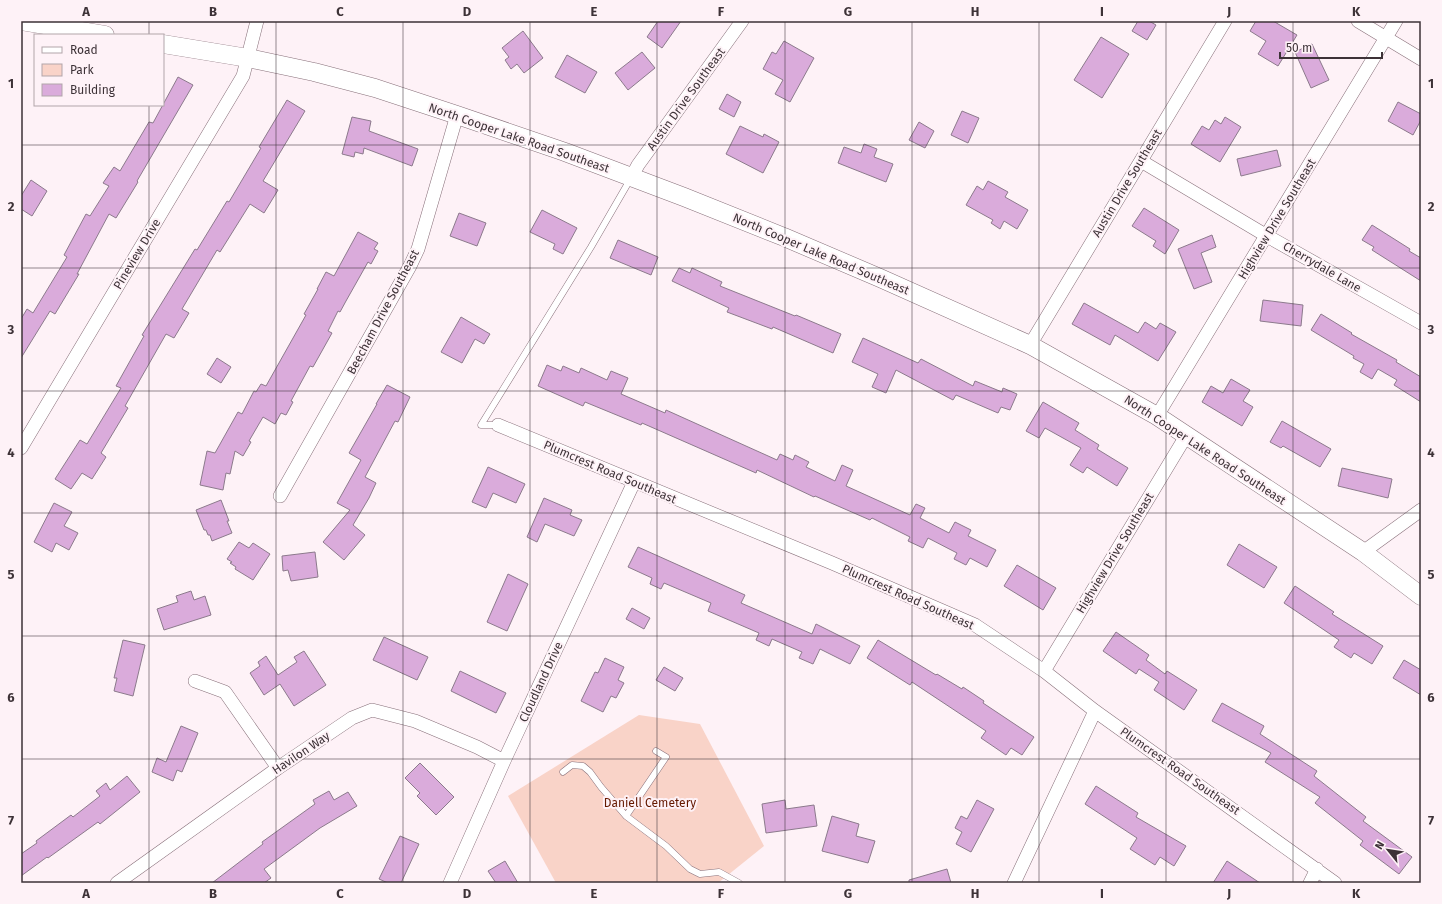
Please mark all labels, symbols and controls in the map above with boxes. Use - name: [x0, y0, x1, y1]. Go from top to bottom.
- text: A: [81, 4, 90, 19]
- text: B: [209, 4, 217, 19]
- text: C: [336, 4, 344, 19]
- text: D: [463, 4, 472, 19]
- text: E: [591, 4, 598, 19]
- text: F: [718, 4, 725, 19]
- text: G: [844, 4, 852, 19]
- text: H: [971, 4, 979, 19]
- text: I: [1100, 4, 1104, 19]
- text: J: [1226, 4, 1231, 19]
- text: K: [1352, 4, 1361, 19]
- legend: [34, 34, 164, 106]
- scale bar: [1280, 34, 1382, 60]
- text: 50 m: [1286, 41, 1312, 55]
- text: Road: [70, 43, 98, 57]
- street label: Austin Drive Southeast: [644, 44, 728, 153]
- text: Park: [70, 63, 94, 77]
- text: 1: [8, 76, 14, 91]
- text: 1: [1428, 76, 1434, 91]
- text: Building: [70, 83, 116, 97]
- street label: North Cooper Lake Road Southeast: [427, 100, 612, 176]
- street label: Austin Drive Southeast: [1089, 126, 1165, 239]
- street label: Highview Drive Southeast: [1235, 156, 1319, 282]
- text: 2: [8, 199, 15, 214]
- text: 2: [1428, 199, 1435, 214]
- street label: North Cooper Lake Road Southeast: [731, 210, 912, 298]
- street label: Pineview Drive: [110, 216, 164, 292]
- street label: Cherrydale Lane: [1280, 239, 1364, 295]
- street label: Beecham Drive Southeast: [344, 247, 422, 377]
- text: 3: [7, 322, 15, 337]
- text: 3: [1427, 322, 1435, 337]
- street label: North Cooper Lake Road Southeast: [1122, 392, 1289, 508]
- street label: Plumcrest Road Southeast: [542, 438, 679, 507]
- text: 4: [7, 445, 15, 460]
- text: 4: [1427, 445, 1435, 460]
- street label: Highview Drive Southeast: [1073, 490, 1157, 616]
- street label: Plumcrest Road Southeast: [840, 562, 977, 633]
- text: 5: [8, 567, 15, 582]
- text: 5: [1428, 567, 1435, 582]
- street label: Cloudland Drive: [516, 640, 566, 724]
- text: 6: [7, 690, 15, 705]
- text: 6: [1427, 690, 1435, 705]
- street label: Plumcrest Road Southeast: [1117, 724, 1243, 818]
- street label: Havilon Way: [270, 729, 332, 777]
- park label: Daniell Cemetery: [604, 796, 696, 810]
- text: 7: [8, 813, 14, 828]
- text: 7: [1428, 813, 1434, 828]
- north arrow: [1368, 830, 1408, 870]
- text: N: [1372, 839, 1387, 852]
- text: A: [81, 886, 90, 901]
- text: B: [209, 886, 217, 901]
- text: C: [336, 886, 344, 901]
- text: D: [463, 886, 472, 901]
- text: E: [591, 886, 598, 901]
- text: F: [718, 886, 725, 901]
- text: G: [844, 886, 852, 901]
- text: H: [971, 886, 979, 901]
- text: I: [1100, 886, 1104, 901]
- text: J: [1226, 886, 1231, 901]
- text: K: [1352, 886, 1361, 901]

